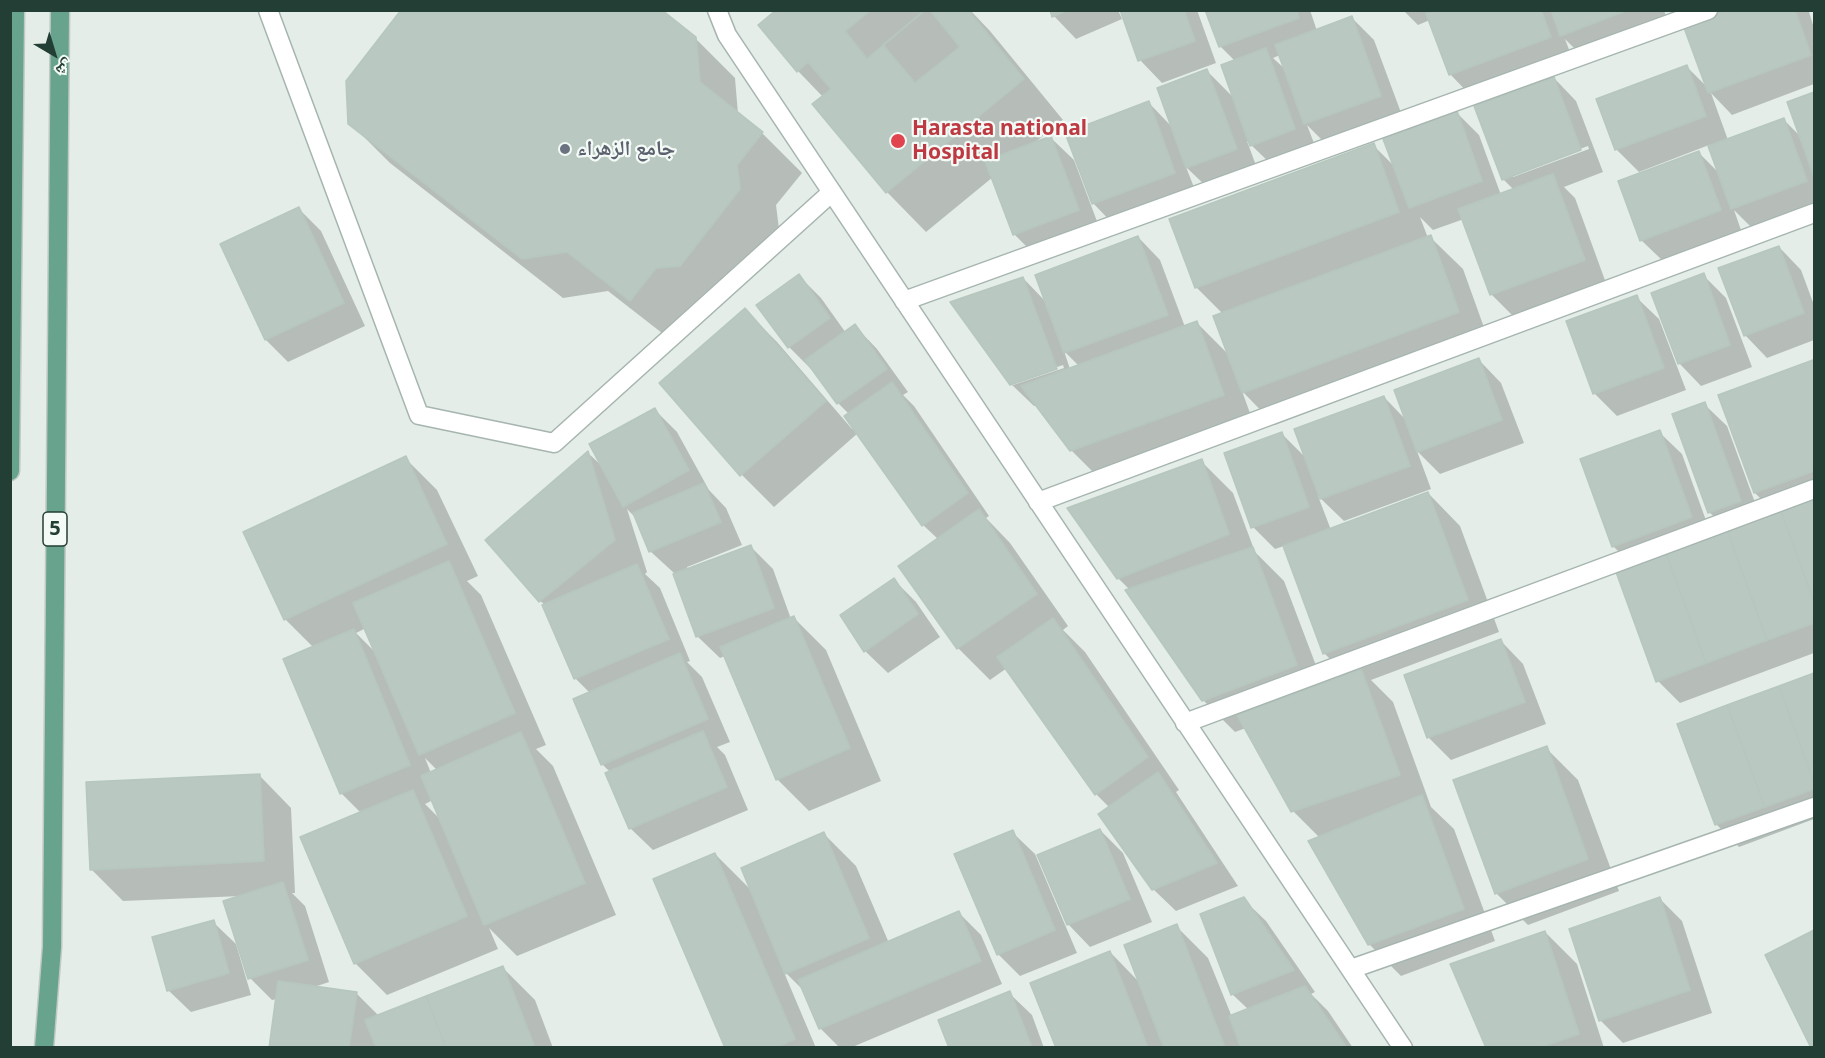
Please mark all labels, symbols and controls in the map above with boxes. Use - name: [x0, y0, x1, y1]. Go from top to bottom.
- north arrow: [24, 24, 84, 84]
- text: ش: [52, 54, 79, 82]
- place label: Harasta national Hospital: [912, 116, 1087, 166]
- marker: Harasta national Hospital: [889, 132, 907, 150]
- place label: جامع الزهراء: [577, 136, 675, 162]
- marker: جامع الزهراء: [558, 142, 572, 156]
- road number: 5: [43, 512, 67, 546]

